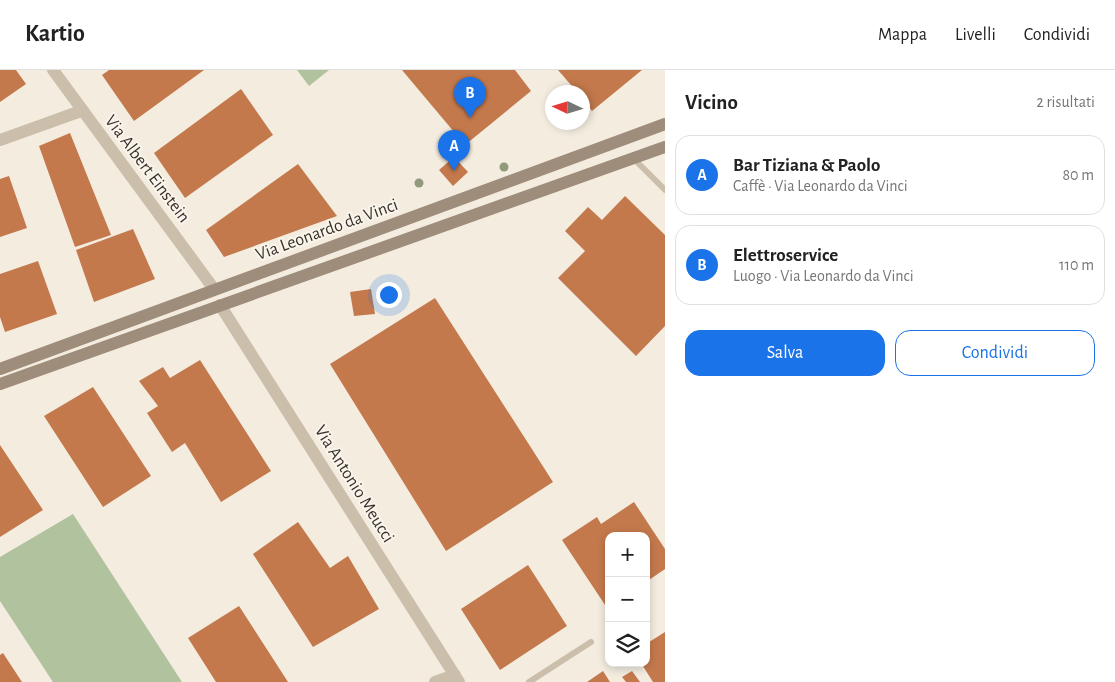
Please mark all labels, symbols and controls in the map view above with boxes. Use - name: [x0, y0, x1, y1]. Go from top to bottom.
- text: Kartio: [25, 22, 85, 46]
- text: Mappa: [878, 26, 927, 44]
- text: Livelli: [955, 26, 996, 44]
- text: Condividi: [1024, 26, 1090, 44]
- pin: B: [454, 77, 486, 118]
- north arrow: [545, 85, 590, 130]
- text: Vicino: [685, 92, 738, 113]
- text: 2 risultati: [1037, 94, 1095, 110]
- street label: Via Albert Einstein: [101, 112, 193, 226]
- pin: A: [438, 130, 470, 171]
- text: Bar Tiziana & Paolo: [733, 156, 880, 175]
- text: A: [697, 167, 707, 183]
- text: 80 m: [1063, 167, 1094, 183]
- text: Caffè · Via Leonardo da Vinci: [733, 178, 908, 194]
- street label: Via Leonardo da Vinci: [253, 196, 401, 264]
- text: Elettroservice: [733, 246, 838, 265]
- text: B: [697, 257, 707, 273]
- text: 110 m: [1059, 257, 1094, 273]
- text: Luogo · Via Leonardo da Vinci: [733, 268, 914, 284]
- your location: [376, 282, 402, 308]
- button: Salva: [685, 330, 885, 376]
- button: Condividi: [895, 330, 1095, 376]
- street label: Via Antonio Meucci: [311, 422, 397, 546]
- map controls: [605, 532, 650, 667]
- button: +: [605, 532, 650, 577]
- button: −: [605, 577, 650, 622]
- button: layers: [605, 622, 650, 667]

